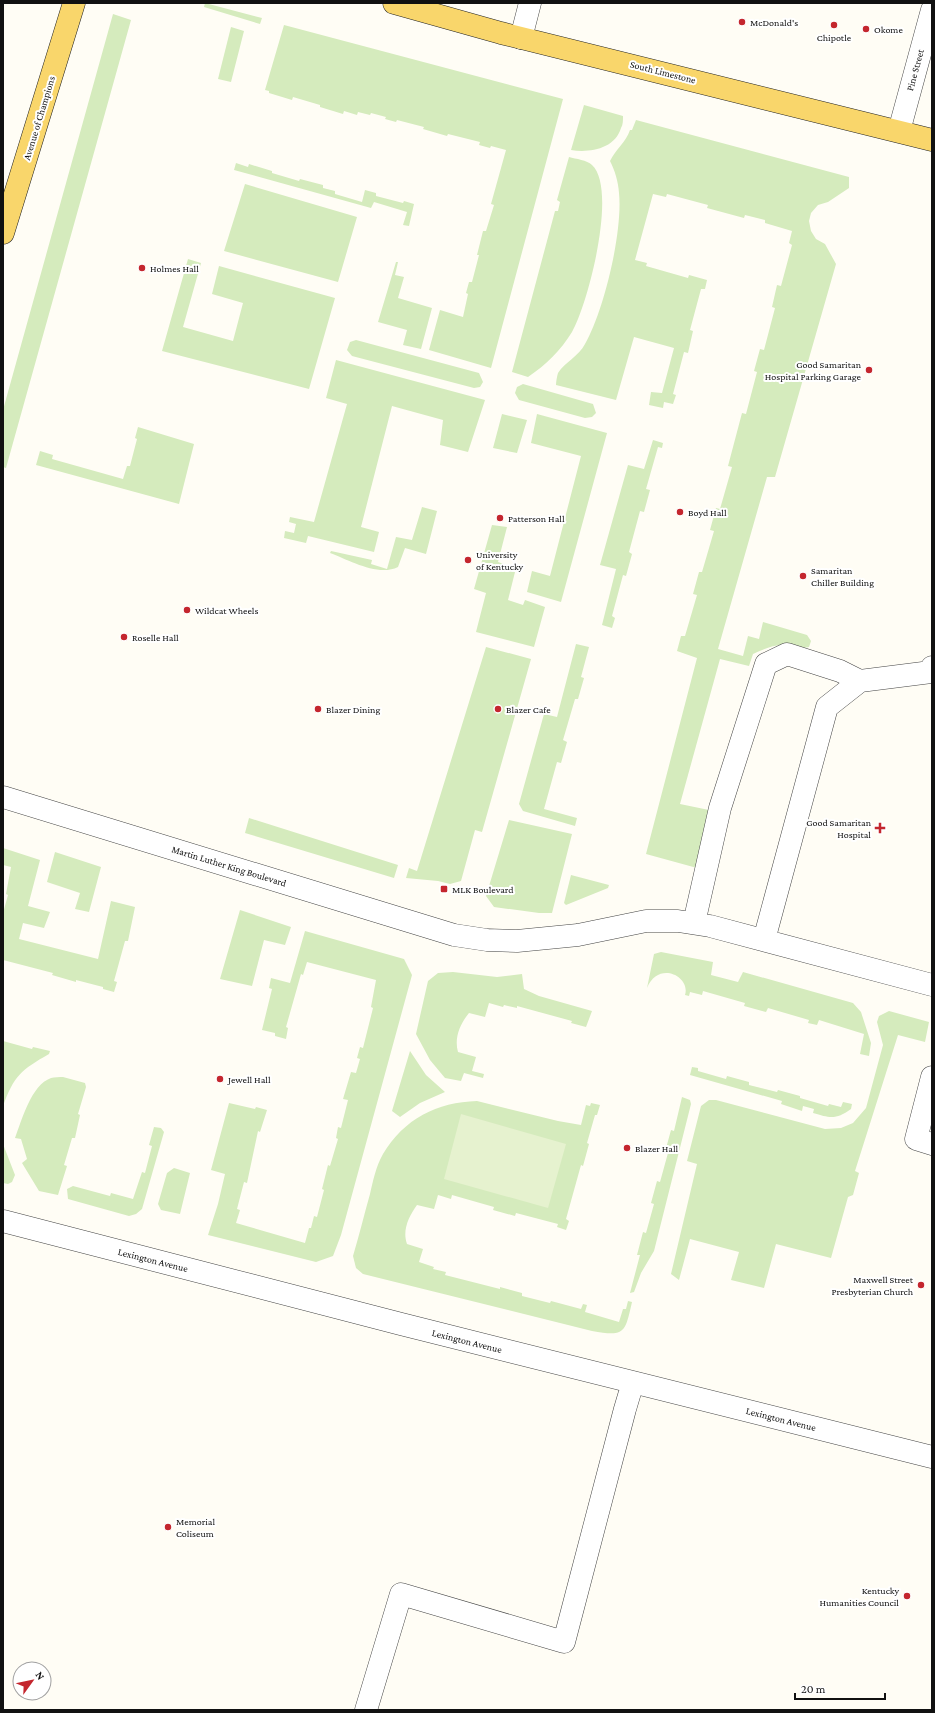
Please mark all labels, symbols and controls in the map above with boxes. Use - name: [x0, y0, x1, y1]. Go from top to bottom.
- marker: McDonald's: [737, 17, 747, 27]
- place label: McDonald's: [750, 17, 798, 28]
- marker: Chipotle: [829, 20, 839, 30]
- marker: Okome: [861, 24, 871, 34]
- place label: Okome: [874, 24, 903, 35]
- place label: Chipotle: [817, 32, 852, 43]
- street label: Pine Street: [904, 47, 926, 92]
- street label: South Limestone: [629, 59, 698, 86]
- street label: Avenue of Champions: [21, 75, 57, 161]
- marker: Holmes Hall: [137, 263, 147, 273]
- place label: Holmes Hall: [150, 263, 199, 274]
- place label: Good Samaritan Hospital Parking Garage: [765, 359, 862, 382]
- marker: Good Samaritan Hospital Parking Garage: [864, 365, 874, 375]
- marker: Boyd Hall: [675, 507, 685, 517]
- place label: Boyd Hall: [688, 507, 727, 518]
- marker: Patterson Hall: [495, 513, 505, 523]
- place label: Patterson Hall: [508, 513, 565, 524]
- place label: University of Kentucky: [476, 549, 524, 572]
- marker: University of Kentucky: [463, 555, 473, 565]
- place label: Samaritan Chiller Building: [811, 565, 874, 588]
- marker: Samaritan Chiller Building: [798, 571, 808, 581]
- marker: Wildcat Wheels: [182, 605, 192, 615]
- place label: Wildcat Wheels: [195, 605, 258, 616]
- marker: Roselle Hall: [119, 632, 129, 642]
- place label: Roselle Hall: [132, 632, 179, 643]
- marker: Blazer Dining: [313, 704, 323, 714]
- place label: Blazer Dining: [326, 704, 380, 715]
- marker: Blazer Cafe: [493, 704, 503, 714]
- place label: Blazer Cafe: [506, 704, 551, 715]
- place label: Good Samaritan Hospital: [806, 817, 872, 840]
- marker: Good Samaritan Hospital: [874, 822, 886, 834]
- street label: Martin Luther King Boulevard: [170, 843, 288, 889]
- marker: MLK Boulevard: [439, 884, 449, 894]
- place label: MLK Boulevard: [452, 884, 514, 895]
- marker: Jewell Hall: [215, 1074, 225, 1084]
- place label: Jewell Hall: [227, 1074, 271, 1085]
- marker: Blazer Hall: [622, 1143, 632, 1153]
- place label: Blazer Hall: [635, 1143, 679, 1154]
- street label: Lexington Avenue: [117, 1246, 190, 1274]
- place label: Maxwell Street Presbyterian Church: [832, 1274, 914, 1297]
- marker: Maxwell Street Presbyterian Church: [916, 1280, 926, 1290]
- street label: Lexington Avenue: [431, 1327, 504, 1355]
- street label: Lexington Avenue: [745, 1405, 818, 1433]
- place label: Memorial Coliseum: [176, 1516, 215, 1539]
- marker: Memorial Coliseum: [163, 1522, 173, 1532]
- place label: Kentucky Humanities Council: [819, 1585, 899, 1608]
- marker: Kentucky Humanities Council: [902, 1591, 912, 1601]
- north arrow: [12, 1661, 52, 1701]
- text: N: [33, 1669, 48, 1682]
- scale bar: [795, 1675, 885, 1701]
- text: 20 m: [801, 1682, 826, 1696]

